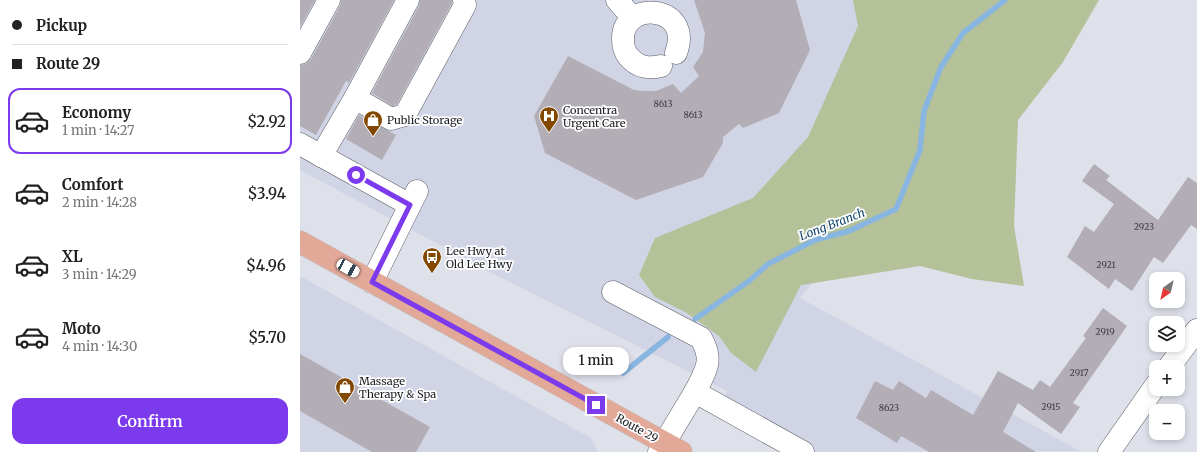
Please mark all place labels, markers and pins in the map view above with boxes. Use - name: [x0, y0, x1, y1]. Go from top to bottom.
- place label: Concentra Urgent Care: [563, 103, 626, 130]
- hospital icon: Concentra Urgent Care: [538, 105, 560, 133]
- shop icon: Public Storage: [362, 109, 384, 137]
- place label: Public Storage: [387, 113, 463, 127]
- place label: Lee Hwy at Old Lee Hwy: [446, 244, 513, 271]
- bus stop icon: Lee Hwy at Old Lee Hwy: [421, 246, 443, 274]
- place label: Massage Therapy & Spa: [359, 374, 436, 401]
- shop icon: Massage Therapy & Spa: [334, 376, 356, 404]

